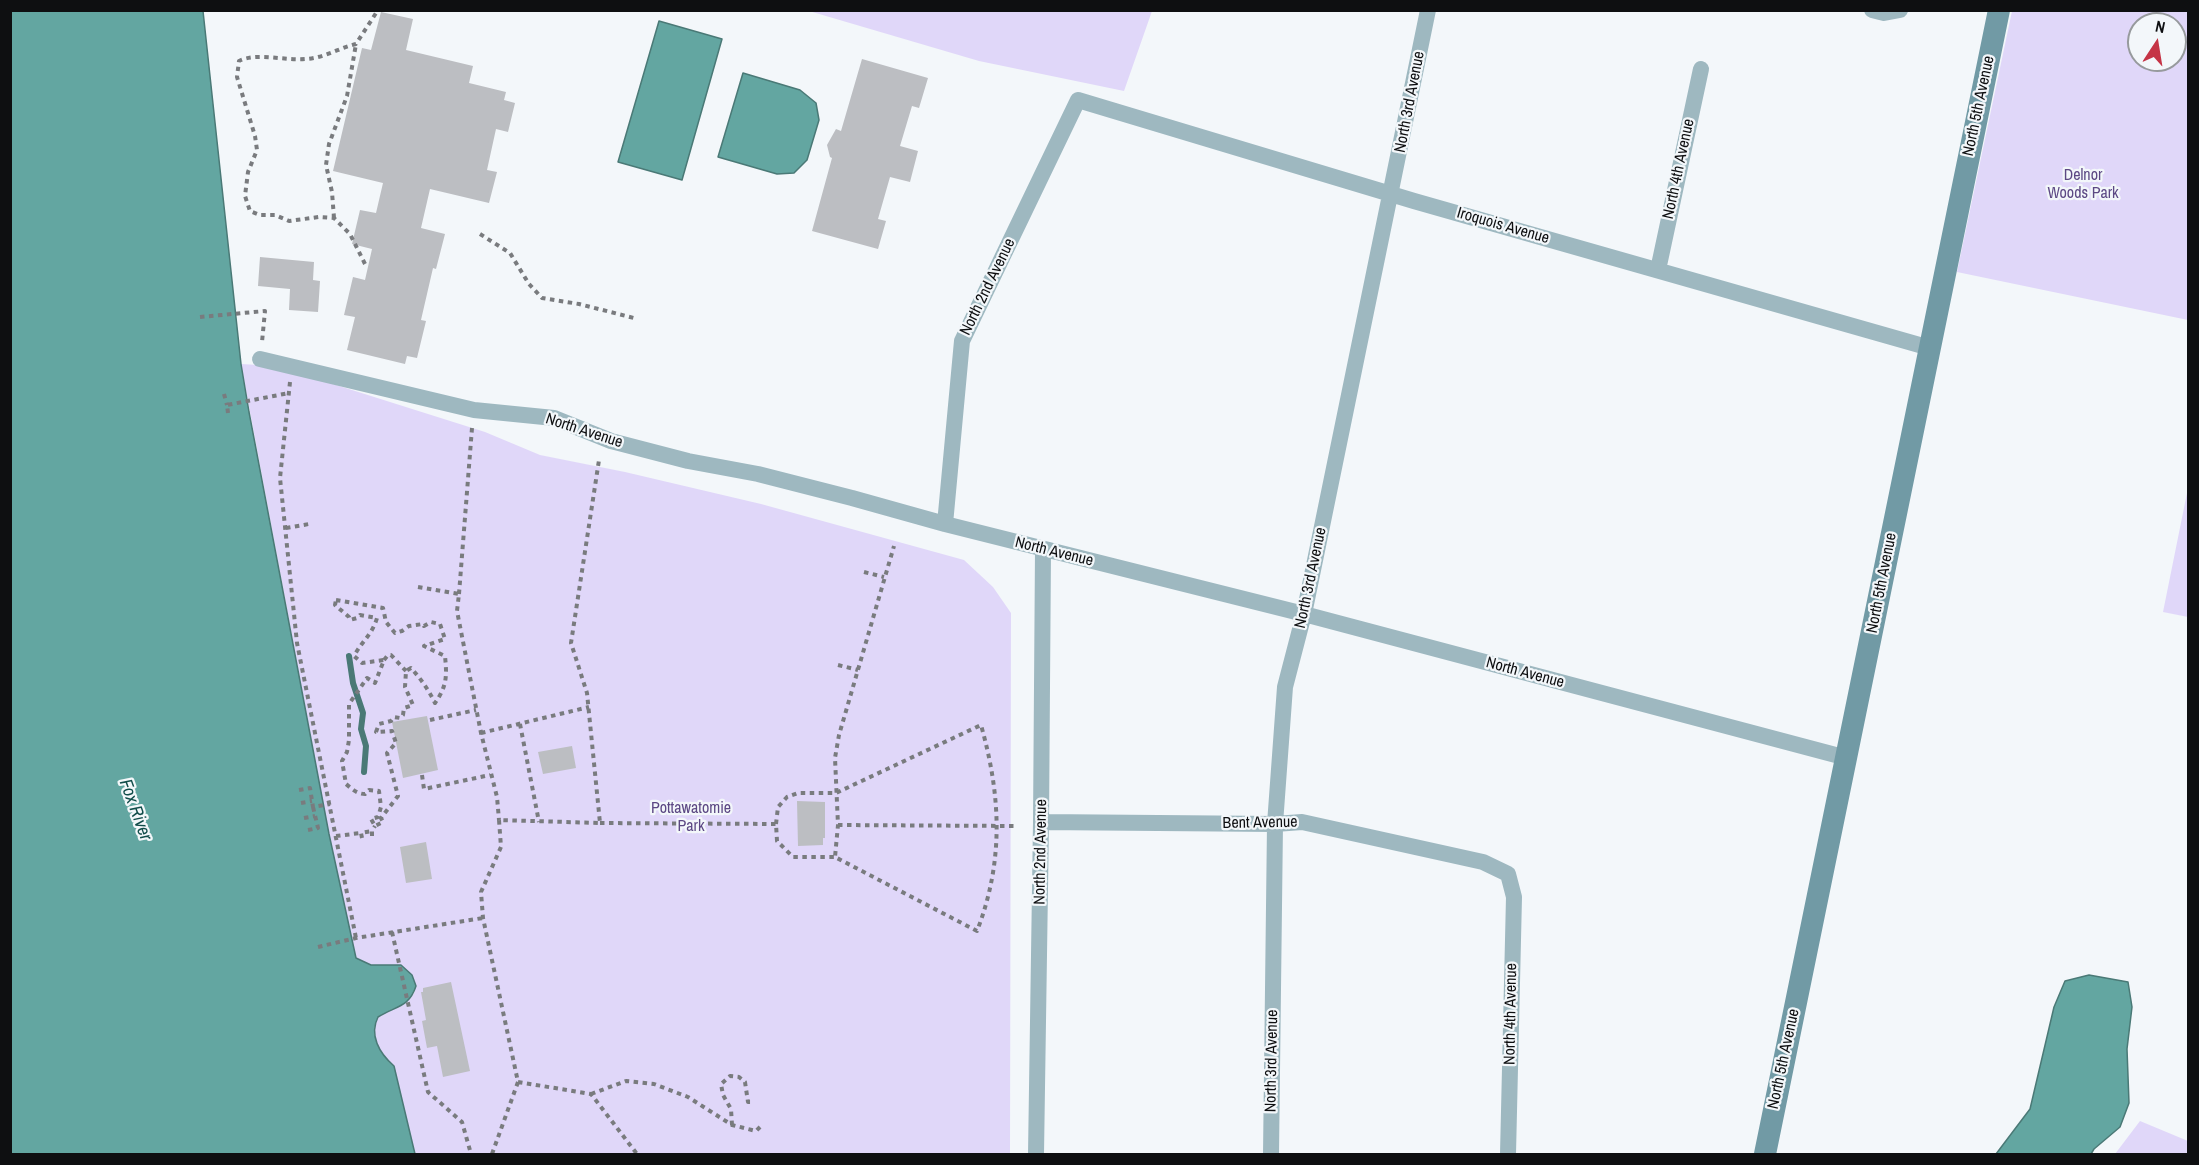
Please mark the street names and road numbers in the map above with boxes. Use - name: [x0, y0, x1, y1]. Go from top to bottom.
- street label: North 3rd Avenue: [1391, 50, 1429, 154]
- street label: North 5th Avenue: [1959, 54, 1999, 158]
- street label: North 4th Avenue: [1659, 117, 1699, 221]
- street label: Iroquois Avenue: [1455, 204, 1551, 248]
- street label: North 2nd Avenue: [956, 235, 1020, 339]
- street label: North Avenue: [543, 410, 625, 452]
- street label: North 3rd Avenue: [1291, 526, 1331, 630]
- street label: North 5th Avenue: [1863, 531, 1901, 635]
- street label: North Avenue: [1013, 533, 1095, 571]
- street label: North Avenue: [1484, 653, 1566, 693]
- street label: North 2nd Avenue: [1030, 799, 1052, 905]
- street label: Bent Avenue: [1222, 813, 1298, 833]
- street label: North 4th Avenue: [1501, 963, 1521, 1065]
- street label: North 5th Avenue: [1764, 1007, 1804, 1111]
- street label: North 3rd Avenue: [1262, 1010, 1282, 1112]

